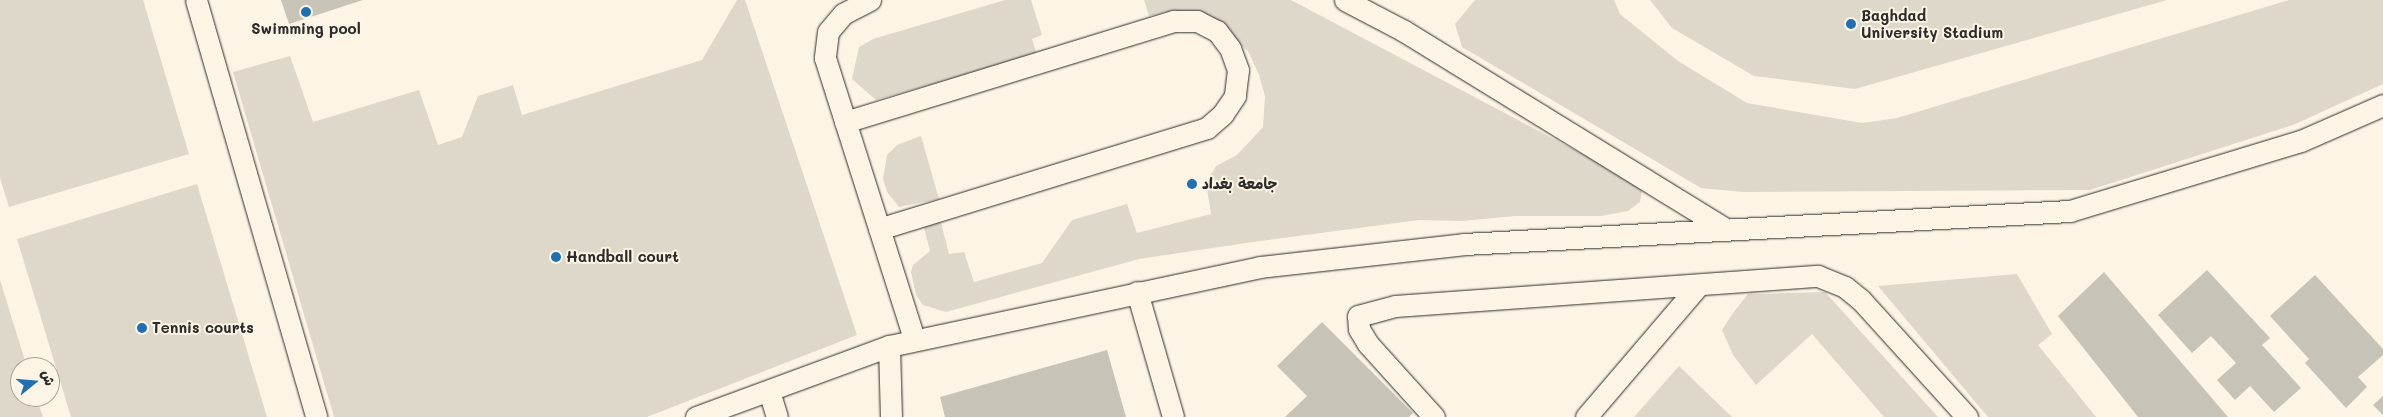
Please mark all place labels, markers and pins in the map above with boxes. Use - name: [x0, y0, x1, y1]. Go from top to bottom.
- marker: Swimming pool: [300, 6, 312, 18]
- place label: Baghdad University Stadium: [1861, 6, 2003, 41]
- marker: Baghdad University Stadium: [1845, 18, 1857, 30]
- place label: Swimming pool: [251, 20, 361, 38]
- place label: جامعة بغداد: [1202, 175, 1277, 193]
- marker: جامعة بغداد: [1186, 178, 1198, 190]
- place label: Handball court: [566, 248, 679, 266]
- marker: Handball court: [550, 251, 562, 263]
- place label: Tennis courts: [152, 319, 254, 337]
- marker: Tennis courts: [136, 322, 148, 334]

